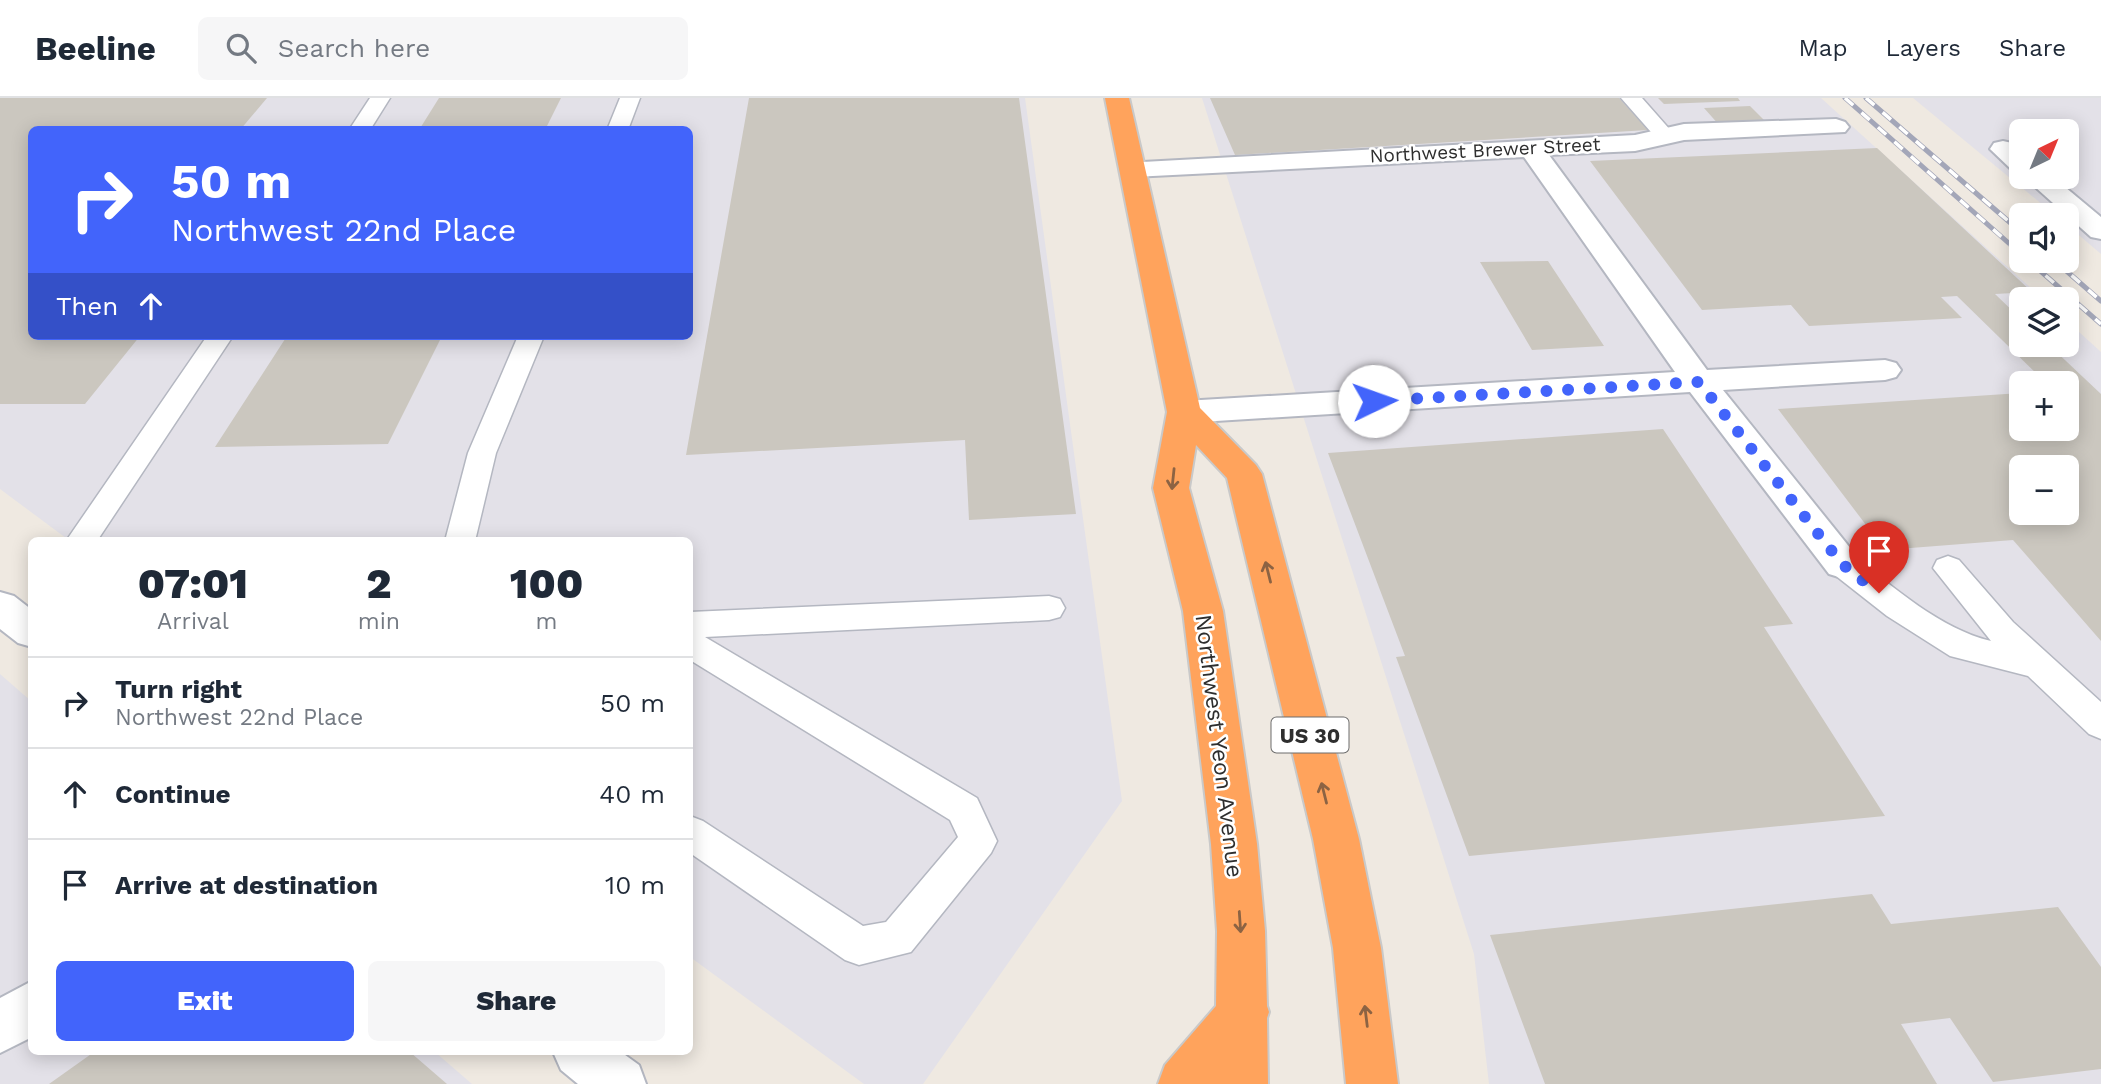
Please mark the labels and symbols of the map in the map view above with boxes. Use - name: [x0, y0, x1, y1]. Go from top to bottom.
- north arrow: [2009, 119, 2079, 189]
- street label: Northwest Brewer Street: [1369, 132, 1601, 168]
- position arrow: [1337, 364, 1411, 438]
- one-way arrow: [1166, 467, 1179, 490]
- pin: [1849, 521, 1909, 593]
- one-way arrow: [1261, 561, 1274, 584]
- street label: Northwest Yeon Avenue: [1189, 613, 1249, 879]
- road number: US 30: [1272, 718, 1348, 752]
- one-way arrow: [1317, 782, 1330, 805]
- one-way arrow: [1234, 911, 1247, 933]
- one-way arrow: [1359, 1005, 1372, 1028]

